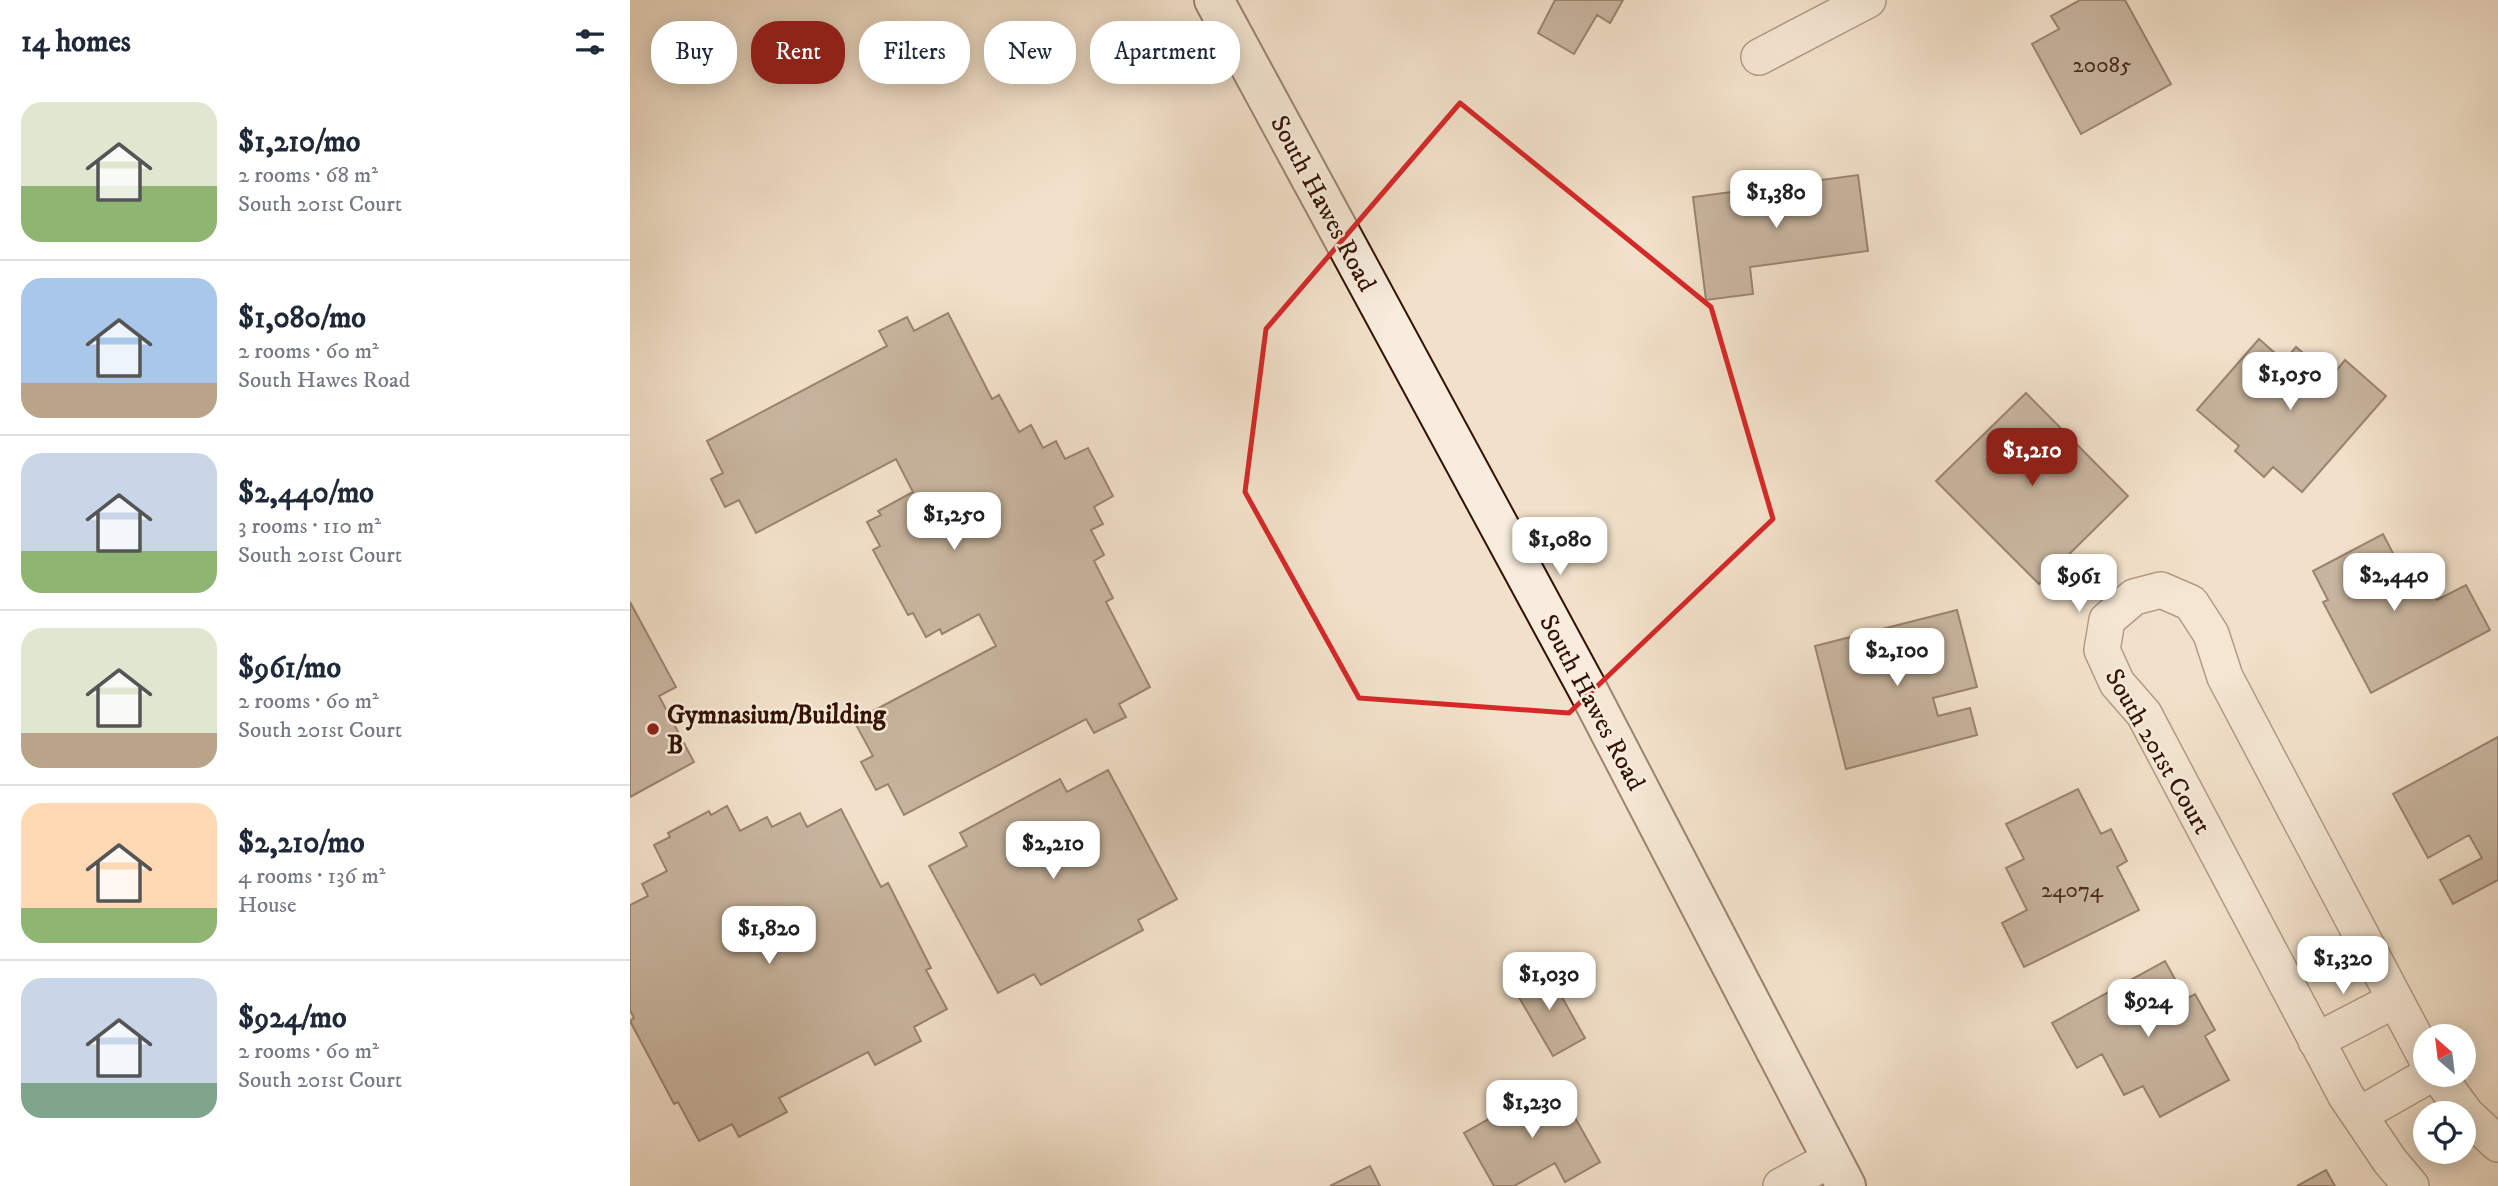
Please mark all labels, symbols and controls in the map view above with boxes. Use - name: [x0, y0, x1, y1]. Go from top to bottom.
- chip: Buy: [651, 21, 737, 84]
- chip: Rent: [751, 21, 845, 84]
- chip: Filters: [859, 21, 970, 84]
- chip: New: [984, 21, 1076, 84]
- chip: Apartment: [1090, 21, 1240, 84]
- icon: filters: [571, 23, 609, 61]
- text: 14 homes: [21, 24, 131, 61]
- house number: 20085: [2073, 51, 2132, 80]
- street label: South Hawes Road: [1262, 110, 1383, 297]
- text: $1,210/mo: [238, 124, 360, 161]
- icon: home: [77, 130, 161, 214]
- text: 2 rooms · 68 m²: [238, 161, 378, 190]
- pin: $1,380: [1719, 170, 1833, 230]
- text: $1,380: [1746, 178, 1806, 207]
- text: South 201st Court: [238, 190, 402, 219]
- text: $1,080/mo: [238, 300, 366, 337]
- icon: home: [77, 306, 161, 390]
- text: 2 rooms · 60 m²: [238, 337, 379, 366]
- pin: $1,050: [2233, 352, 2347, 412]
- text: $1,050: [2258, 360, 2322, 389]
- text: South Hawes Road: [238, 366, 410, 395]
- pin: $1,210: [1975, 428, 2089, 488]
- text: $1,210: [2002, 436, 2062, 465]
- text: $2,440/mo: [238, 475, 374, 512]
- icon: home: [77, 481, 161, 565]
- pin: $1,250: [897, 492, 1011, 552]
- text: $1,250: [923, 500, 985, 529]
- text: 3 rooms · 110 m²: [238, 512, 381, 541]
- pin: $1,080: [1503, 518, 1617, 577]
- text: $1,080: [1528, 525, 1592, 554]
- text: South 201st Court: [238, 541, 402, 570]
- pin: $961: [2038, 554, 2120, 614]
- pin: $2,440: [2337, 554, 2451, 613]
- text: $2,440: [2359, 561, 2429, 590]
- text: $961: [2057, 562, 2101, 591]
- street label: South Hawes Road: [1531, 609, 1652, 796]
- pin: $2,100: [1840, 628, 1954, 688]
- text: $2,100: [1865, 636, 1929, 665]
- text: $961/mo: [238, 650, 341, 687]
- icon: home: [77, 656, 161, 740]
- street label: South 201st Court: [2097, 663, 2218, 840]
- text: 2 rooms · 60 m²: [238, 687, 379, 716]
- place label: Gymnasium/Building B: [667, 699, 887, 762]
- text: South 201st Court: [238, 716, 402, 745]
- marker: Gymnasium/Building B: [645, 721, 661, 737]
- pin: $2,210: [996, 822, 1110, 881]
- text: $2,210/mo: [238, 825, 365, 862]
- text: $2,210: [1022, 829, 1084, 858]
- icon: home: [77, 831, 161, 915]
- text: 4 rooms · 136 m²: [238, 862, 385, 891]
- house number: 24074: [2041, 876, 2104, 905]
- text: House: [238, 891, 296, 920]
- pin: $1,820: [712, 906, 826, 966]
- text: $1,820: [738, 914, 800, 943]
- pin: $1,320: [2286, 936, 2400, 996]
- text: $1,320: [2313, 944, 2373, 973]
- pin: $1,030: [1492, 953, 1606, 1012]
- text: $1,030: [1519, 960, 1579, 989]
- pin: $924: [2107, 979, 2189, 1039]
- text: $924: [2124, 987, 2172, 1016]
- text: $924/mo: [238, 1000, 347, 1037]
- icon: home: [77, 1006, 161, 1090]
- north arrow: [2413, 1024, 2476, 1087]
- map controls: [2413, 1024, 2476, 1164]
- text: 2 rooms · 60 m²: [238, 1037, 379, 1066]
- text: South 201st Court: [238, 1066, 402, 1095]
- pin: $1,230: [1475, 1080, 1589, 1140]
- text: $1,230: [1502, 1088, 1562, 1117]
- button: locate: [2413, 1101, 2476, 1164]

